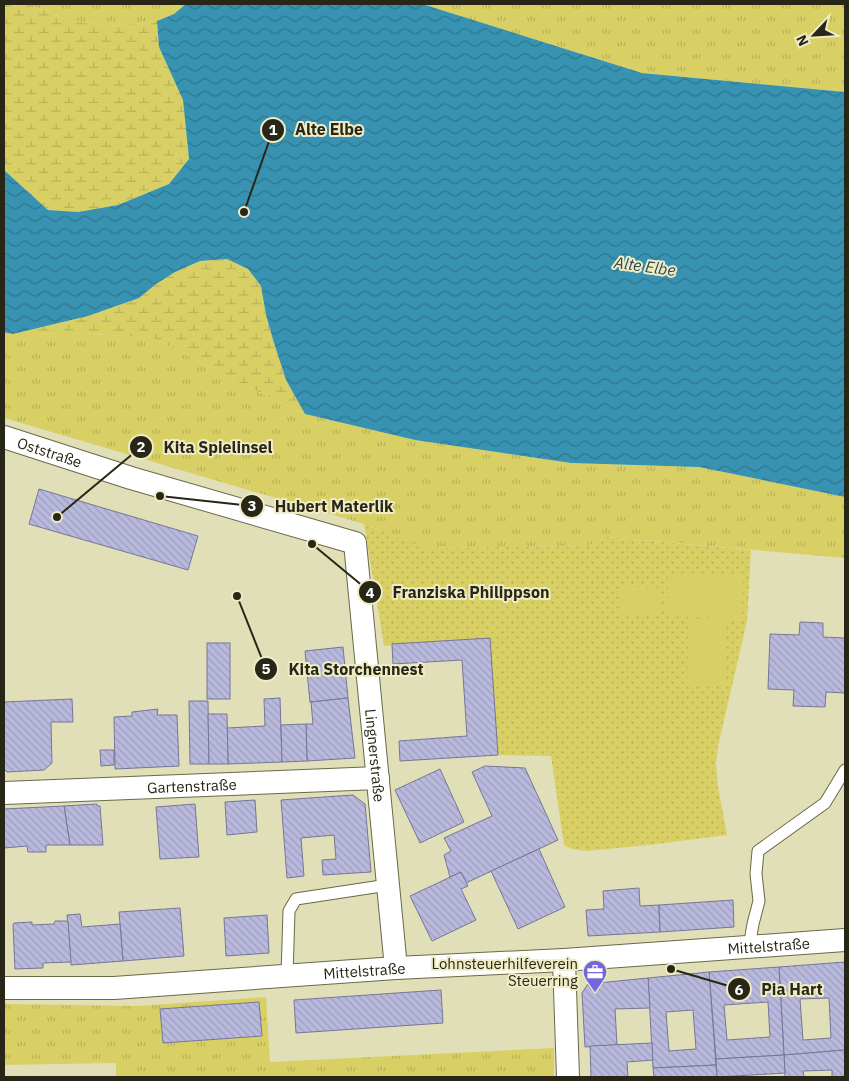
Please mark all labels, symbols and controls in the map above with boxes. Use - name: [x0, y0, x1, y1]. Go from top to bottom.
- north arrow: [789, 10, 839, 60]
- text: N: [792, 32, 813, 49]
- callout: Alte Elbe: [260, 114, 373, 145]
- text: Alte Elbe: [295, 119, 363, 139]
- text: 1: [268, 120, 278, 139]
- water label: Alte Elbe: [612, 252, 677, 280]
- street label: Oststraße: [15, 432, 84, 471]
- callout: Kita Spielinsel: [128, 432, 282, 463]
- text: 2: [136, 437, 146, 456]
- text: Kita Spielinsel: [164, 437, 273, 457]
- callout: Hubert Materlik: [239, 490, 403, 521]
- text: 3: [247, 496, 257, 515]
- text: Hubert Materlik: [275, 496, 394, 516]
- callout: Franziska Philippson: [358, 577, 560, 608]
- text: Franziska Philippson: [393, 582, 549, 602]
- text: 4: [365, 583, 375, 602]
- callout: Kita Storchennest: [253, 654, 433, 685]
- text: 5: [261, 659, 271, 678]
- text: Kita Storchennest: [288, 659, 424, 679]
- street label: Lingnerstraße: [362, 708, 389, 803]
- street label: Gartenstraße: [147, 774, 237, 797]
- street label: Mittelstraße: [727, 933, 810, 958]
- place label: Lohnsteuerhilfeverein Steuerring: [432, 954, 578, 990]
- street label: Mittelstraße: [323, 958, 406, 983]
- office icon: Lohnsteuerhilfeverein Steuerring: [582, 959, 608, 993]
- callout: Pia Hart: [727, 974, 833, 1005]
- text: Pia Hart: [761, 979, 823, 999]
- text: 6: [734, 980, 744, 999]

